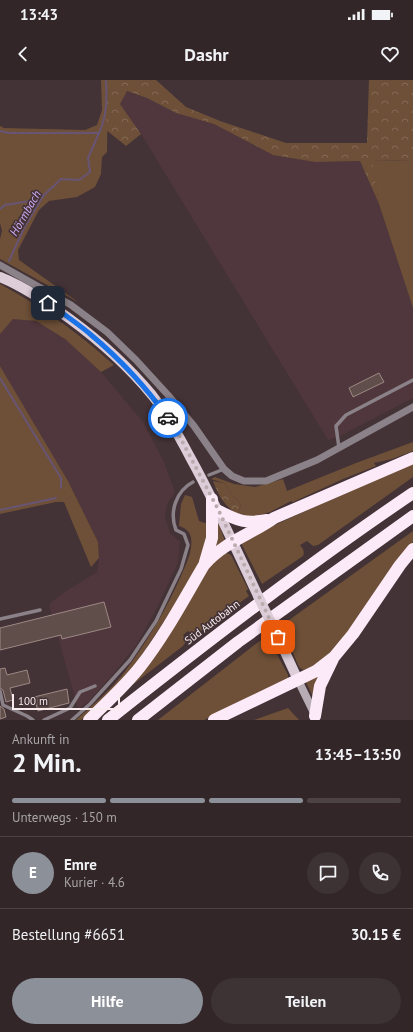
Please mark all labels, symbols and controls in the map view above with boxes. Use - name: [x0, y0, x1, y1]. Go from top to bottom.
- text: 13:43: [20, 5, 58, 24]
- icon: back: [12, 43, 34, 65]
- text: Dashr: [184, 43, 229, 66]
- icon: heart: [379, 43, 401, 65]
- water label: Hörmbach: [6, 188, 44, 238]
- pin: [31, 286, 65, 320]
- icon: home: [37, 292, 59, 314]
- courier: [148, 398, 188, 438]
- icon: car: [157, 407, 179, 429]
- street label: Süd Autobahn: [182, 597, 242, 647]
- pin: [261, 620, 295, 654]
- icon: bag: [267, 626, 289, 648]
- scale bar: [12, 692, 120, 711]
- text: 100 m: [18, 694, 48, 708]
- text: Ankunft in: [12, 731, 69, 748]
- text: 13:45–13:50: [315, 745, 401, 764]
- text: 2 Min.: [12, 746, 82, 779]
- text: Unterwegs · 150 m: [12, 809, 117, 826]
- button: chat: [307, 852, 349, 894]
- button: phone: [359, 852, 401, 894]
- text: Emre: [64, 855, 97, 874]
- text: E: [29, 863, 37, 882]
- text: Kurier · 4.6: [64, 874, 125, 891]
- text: Bestellung #6651: [12, 925, 125, 944]
- text: 30.15 €: [351, 925, 401, 944]
- button: Hilfe: [12, 978, 203, 1024]
- button: Teilen: [211, 978, 401, 1024]

